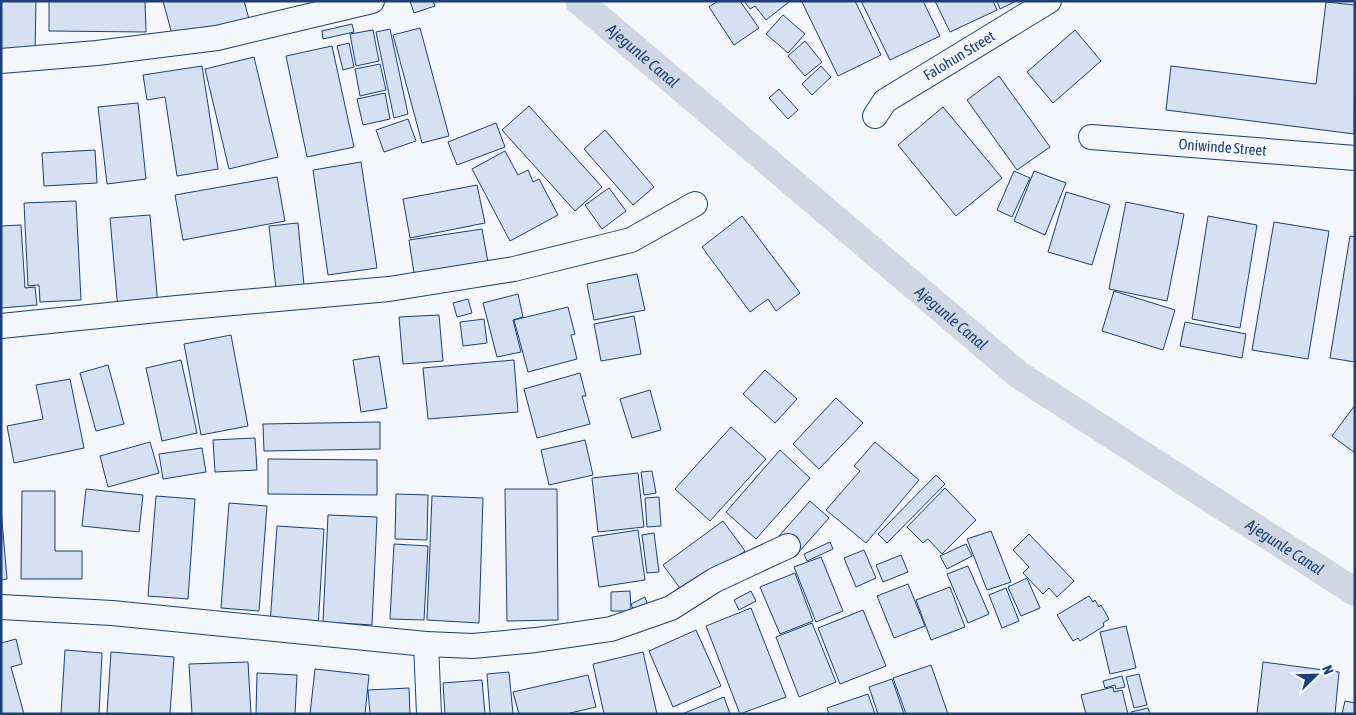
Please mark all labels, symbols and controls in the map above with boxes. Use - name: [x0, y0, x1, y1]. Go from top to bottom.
- water label: Ajegunle Canal: [602, 19, 683, 91]
- street label: Falohun Street: [920, 27, 998, 83]
- street label: Oniwinde Street: [1178, 135, 1267, 159]
- water label: Ajegunle Canal: [911, 281, 991, 353]
- water label: Ajegunle Canal: [1242, 514, 1327, 578]
- north arrow: [1291, 650, 1341, 700]
- text: N: [1319, 663, 1337, 677]

